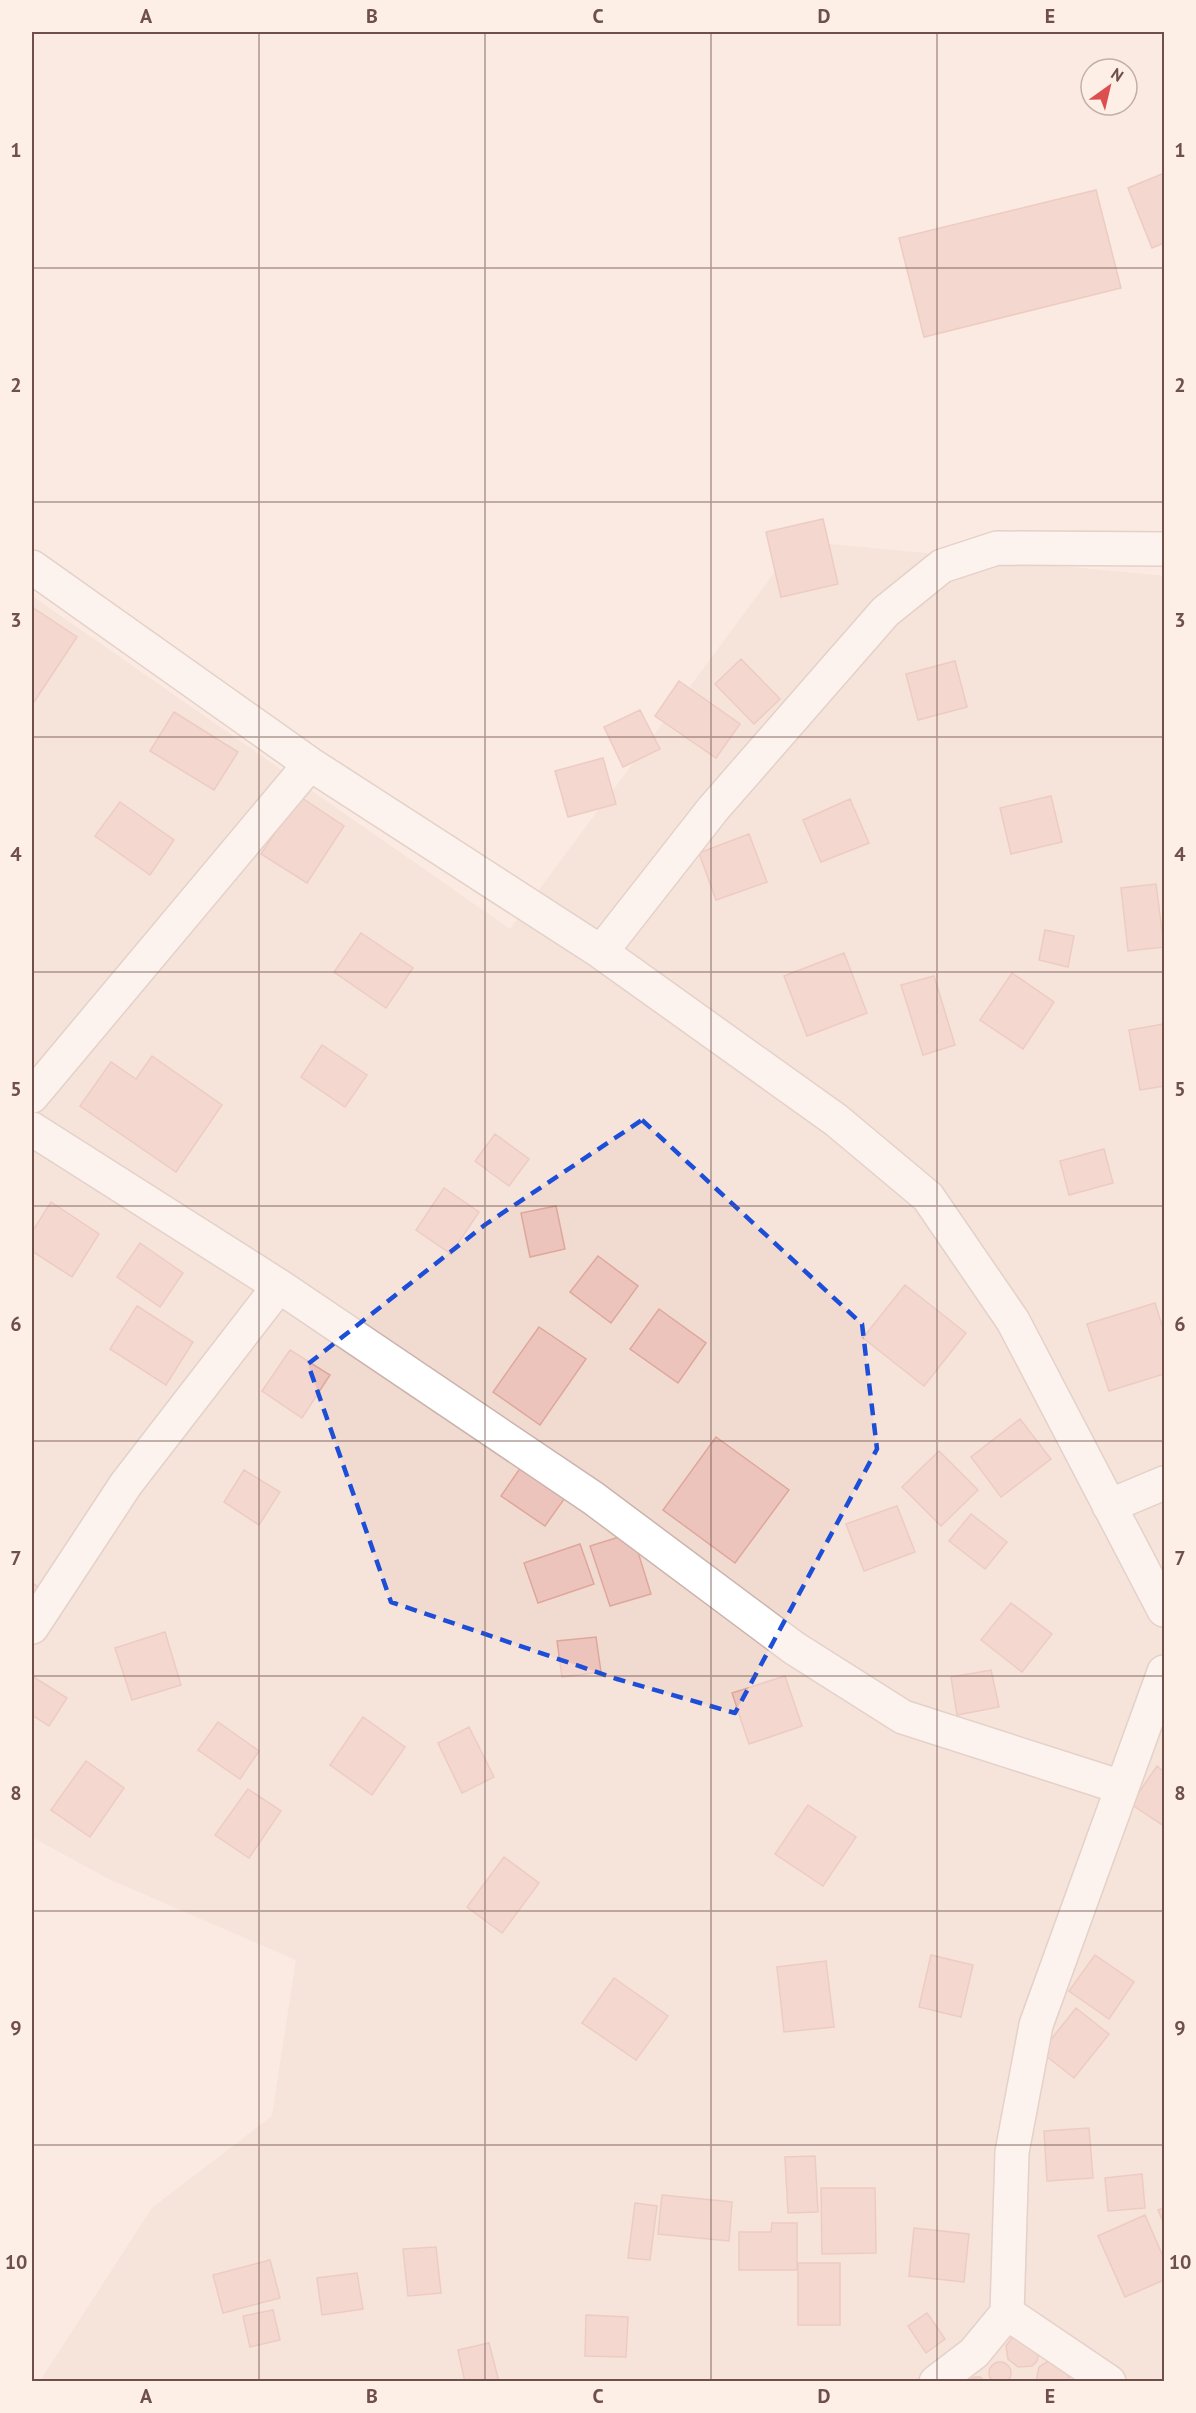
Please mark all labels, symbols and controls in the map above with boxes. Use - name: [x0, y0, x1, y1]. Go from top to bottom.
- text: A: [140, 3, 153, 29]
- text: B: [366, 3, 378, 29]
- text: C: [592, 3, 604, 29]
- text: D: [818, 3, 831, 29]
- text: E: [1045, 3, 1055, 29]
- north arrow: [1079, 57, 1139, 117]
- text: N: [1107, 63, 1127, 86]
- text: 1: [10, 137, 22, 163]
- text: 1: [1174, 137, 1186, 163]
- text: 2: [10, 372, 22, 398]
- text: 2: [1174, 372, 1186, 398]
- text: 3: [10, 607, 22, 633]
- text: 3: [1174, 607, 1186, 633]
- text: 4: [10, 841, 22, 867]
- text: 4: [1174, 841, 1186, 867]
- text: 5: [10, 1076, 22, 1102]
- text: 5: [1174, 1076, 1186, 1102]
- text: 6: [10, 1311, 22, 1337]
- text: 6: [1174, 1311, 1186, 1337]
- text: 7: [10, 1545, 22, 1571]
- text: 7: [1174, 1545, 1186, 1571]
- text: 8: [10, 1780, 22, 1806]
- text: 8: [1174, 1780, 1186, 1806]
- text: 9: [10, 2015, 22, 2041]
- text: 9: [1174, 2015, 1186, 2041]
- text: 10: [5, 2249, 27, 2275]
- text: 10: [1169, 2249, 1191, 2275]
- text: A: [140, 2383, 153, 2409]
- text: B: [366, 2383, 378, 2409]
- text: C: [592, 2383, 604, 2409]
- text: D: [818, 2383, 831, 2409]
- text: E: [1045, 2383, 1055, 2409]

